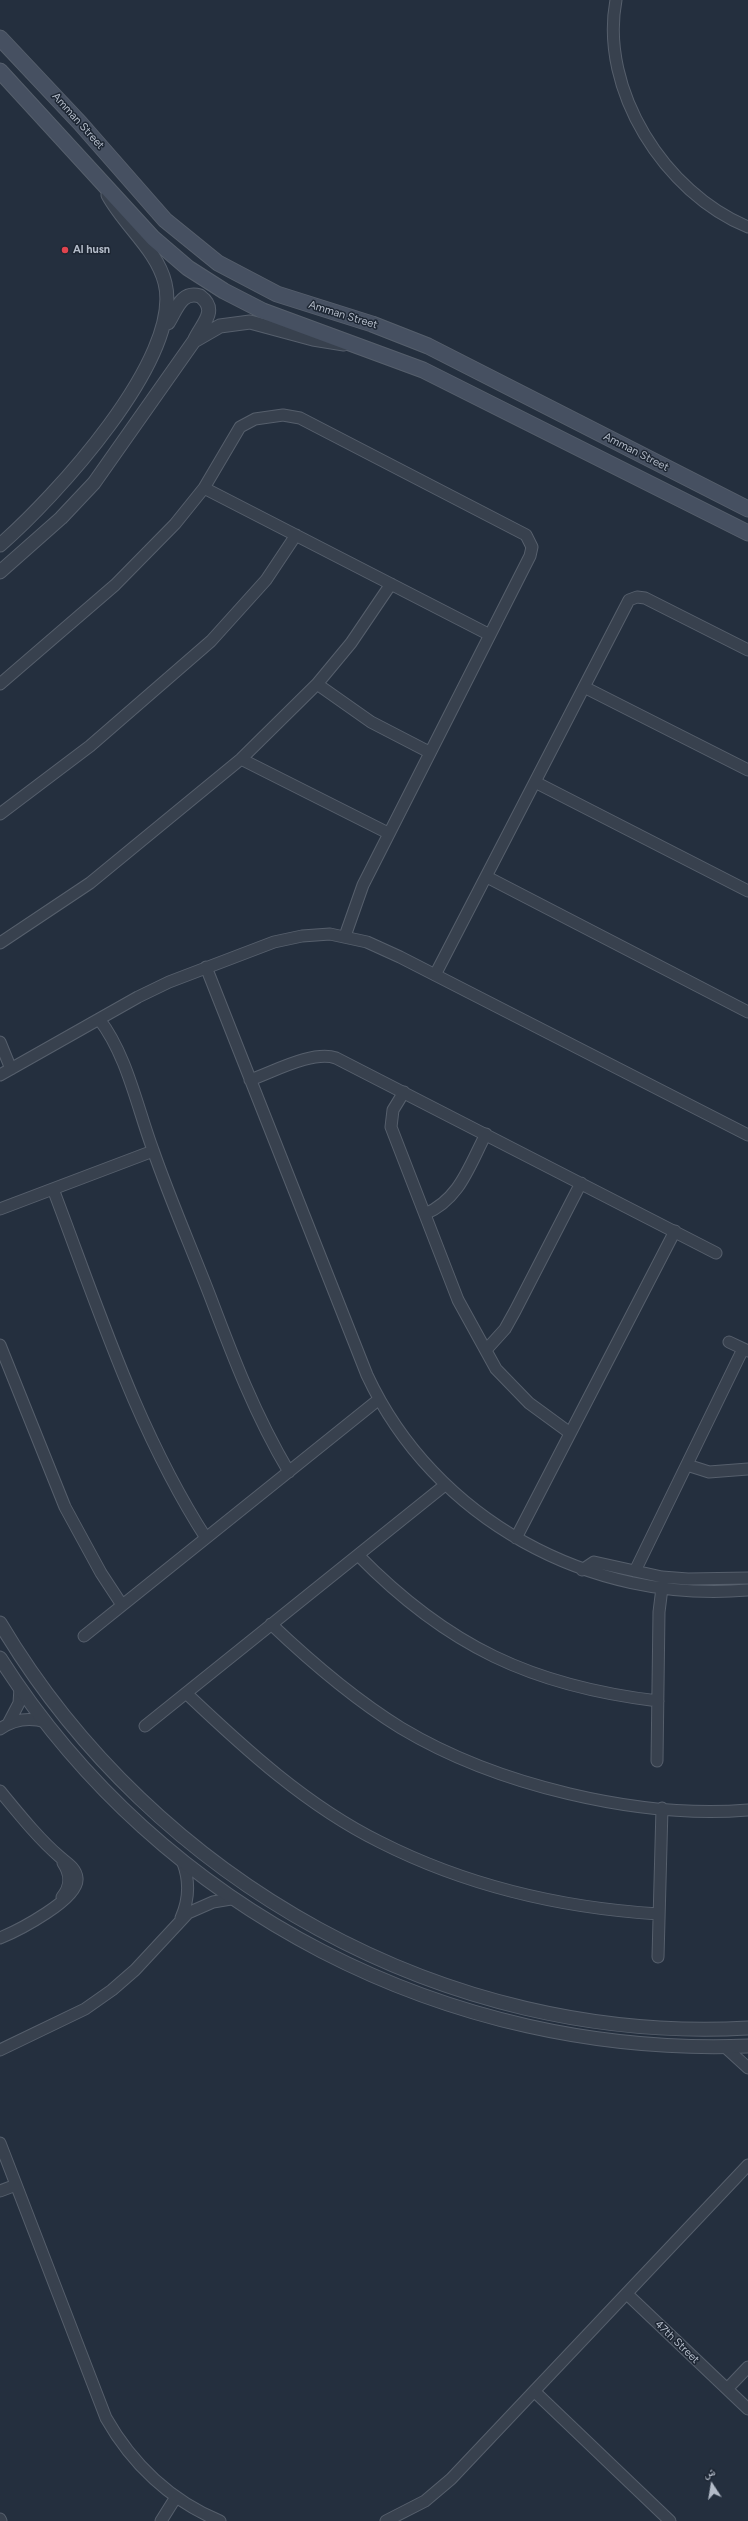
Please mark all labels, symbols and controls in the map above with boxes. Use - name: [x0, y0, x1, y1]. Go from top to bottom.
- street label: Amman Street: [49, 90, 107, 152]
- place label: Al husn: [73, 243, 110, 257]
- marker: Al husn: [60, 245, 70, 255]
- street label: Amman Street: [307, 298, 379, 332]
- street label: Amman Street: [601, 430, 671, 474]
- street label: 47th Street: [652, 2318, 702, 2366]
- north arrow: [692, 2465, 732, 2505]
- text: ش: [702, 2465, 716, 2480]

